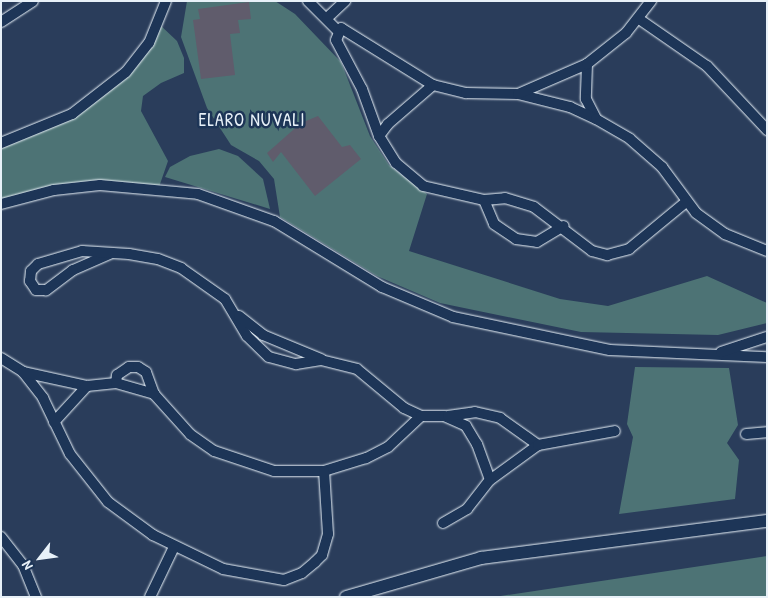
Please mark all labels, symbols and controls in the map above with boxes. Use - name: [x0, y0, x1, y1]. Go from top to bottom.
- district label: ELARO NUVALI: [197, 109, 307, 131]
- north arrow: [15, 533, 65, 583]
- text: N: [16, 558, 37, 574]

